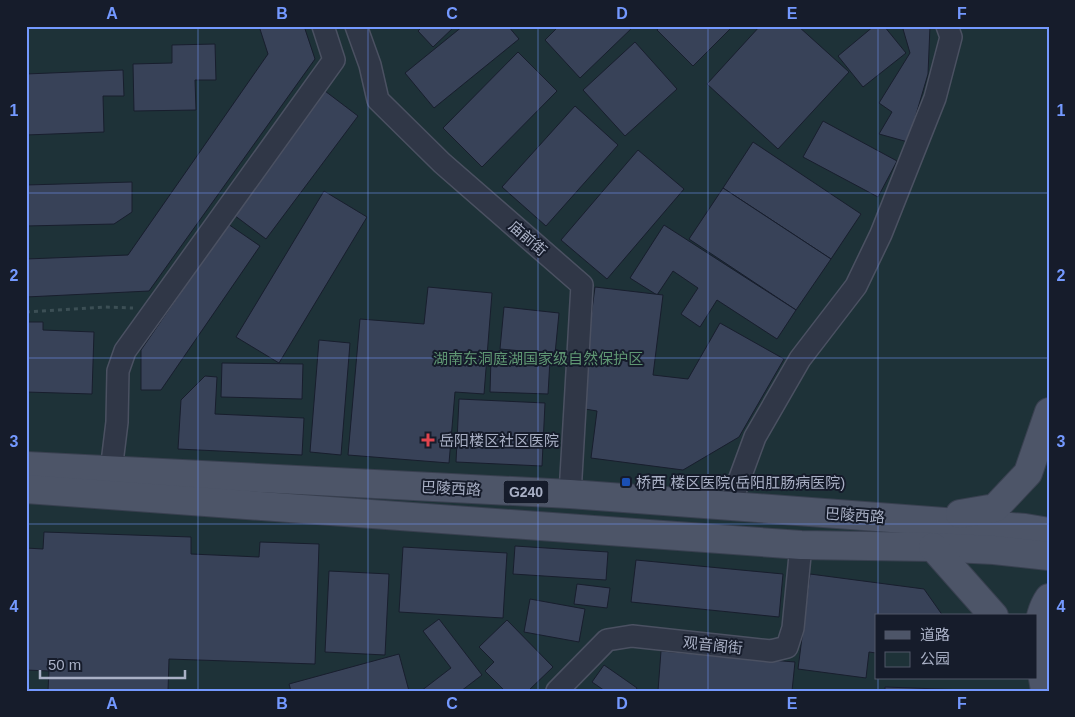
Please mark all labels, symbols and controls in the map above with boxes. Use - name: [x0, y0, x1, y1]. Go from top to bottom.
- text: A: [106, 5, 118, 22]
- text: B: [276, 5, 288, 22]
- text: C: [446, 5, 458, 22]
- text: D: [616, 5, 628, 22]
- text: E: [787, 5, 798, 22]
- text: F: [957, 5, 967, 22]
- text: 1: [10, 102, 19, 119]
- text: 1: [1057, 102, 1066, 119]
- street label: 庙前街: [505, 217, 551, 259]
- text: 2: [10, 267, 19, 284]
- text: 2: [1057, 267, 1066, 284]
- park label: 湖南东洞庭湖国家级自然保护区: [433, 350, 643, 367]
- place label: 岳阳楼区社区医院: [439, 432, 559, 449]
- text: 3: [10, 433, 19, 450]
- marker: 岳阳楼区社区医院: [421, 433, 435, 447]
- text: 3: [1057, 433, 1066, 450]
- place label: 桥西 楼区医院(岳阳肛肠病医院): [636, 474, 845, 491]
- marker: 桥西 楼区医院(岳阳肛肠病医院): [620, 476, 632, 488]
- street label: 巴陵西路: [421, 478, 481, 498]
- road number: G240: [504, 481, 548, 504]
- street label: 巴陵西路: [824, 504, 886, 526]
- text: 4: [10, 598, 19, 615]
- text: 4: [1057, 598, 1066, 615]
- legend: [875, 614, 1038, 680]
- text: 道路: [920, 626, 950, 643]
- street label: 观音阁街: [682, 633, 744, 657]
- scale bar: [40, 647, 185, 679]
- text: 公园: [920, 650, 950, 667]
- text: 50 m: [48, 656, 81, 673]
- text: A: [106, 695, 118, 712]
- text: B: [276, 695, 288, 712]
- text: C: [446, 695, 458, 712]
- text: D: [616, 695, 628, 712]
- text: E: [787, 695, 798, 712]
- text: F: [957, 695, 967, 712]

